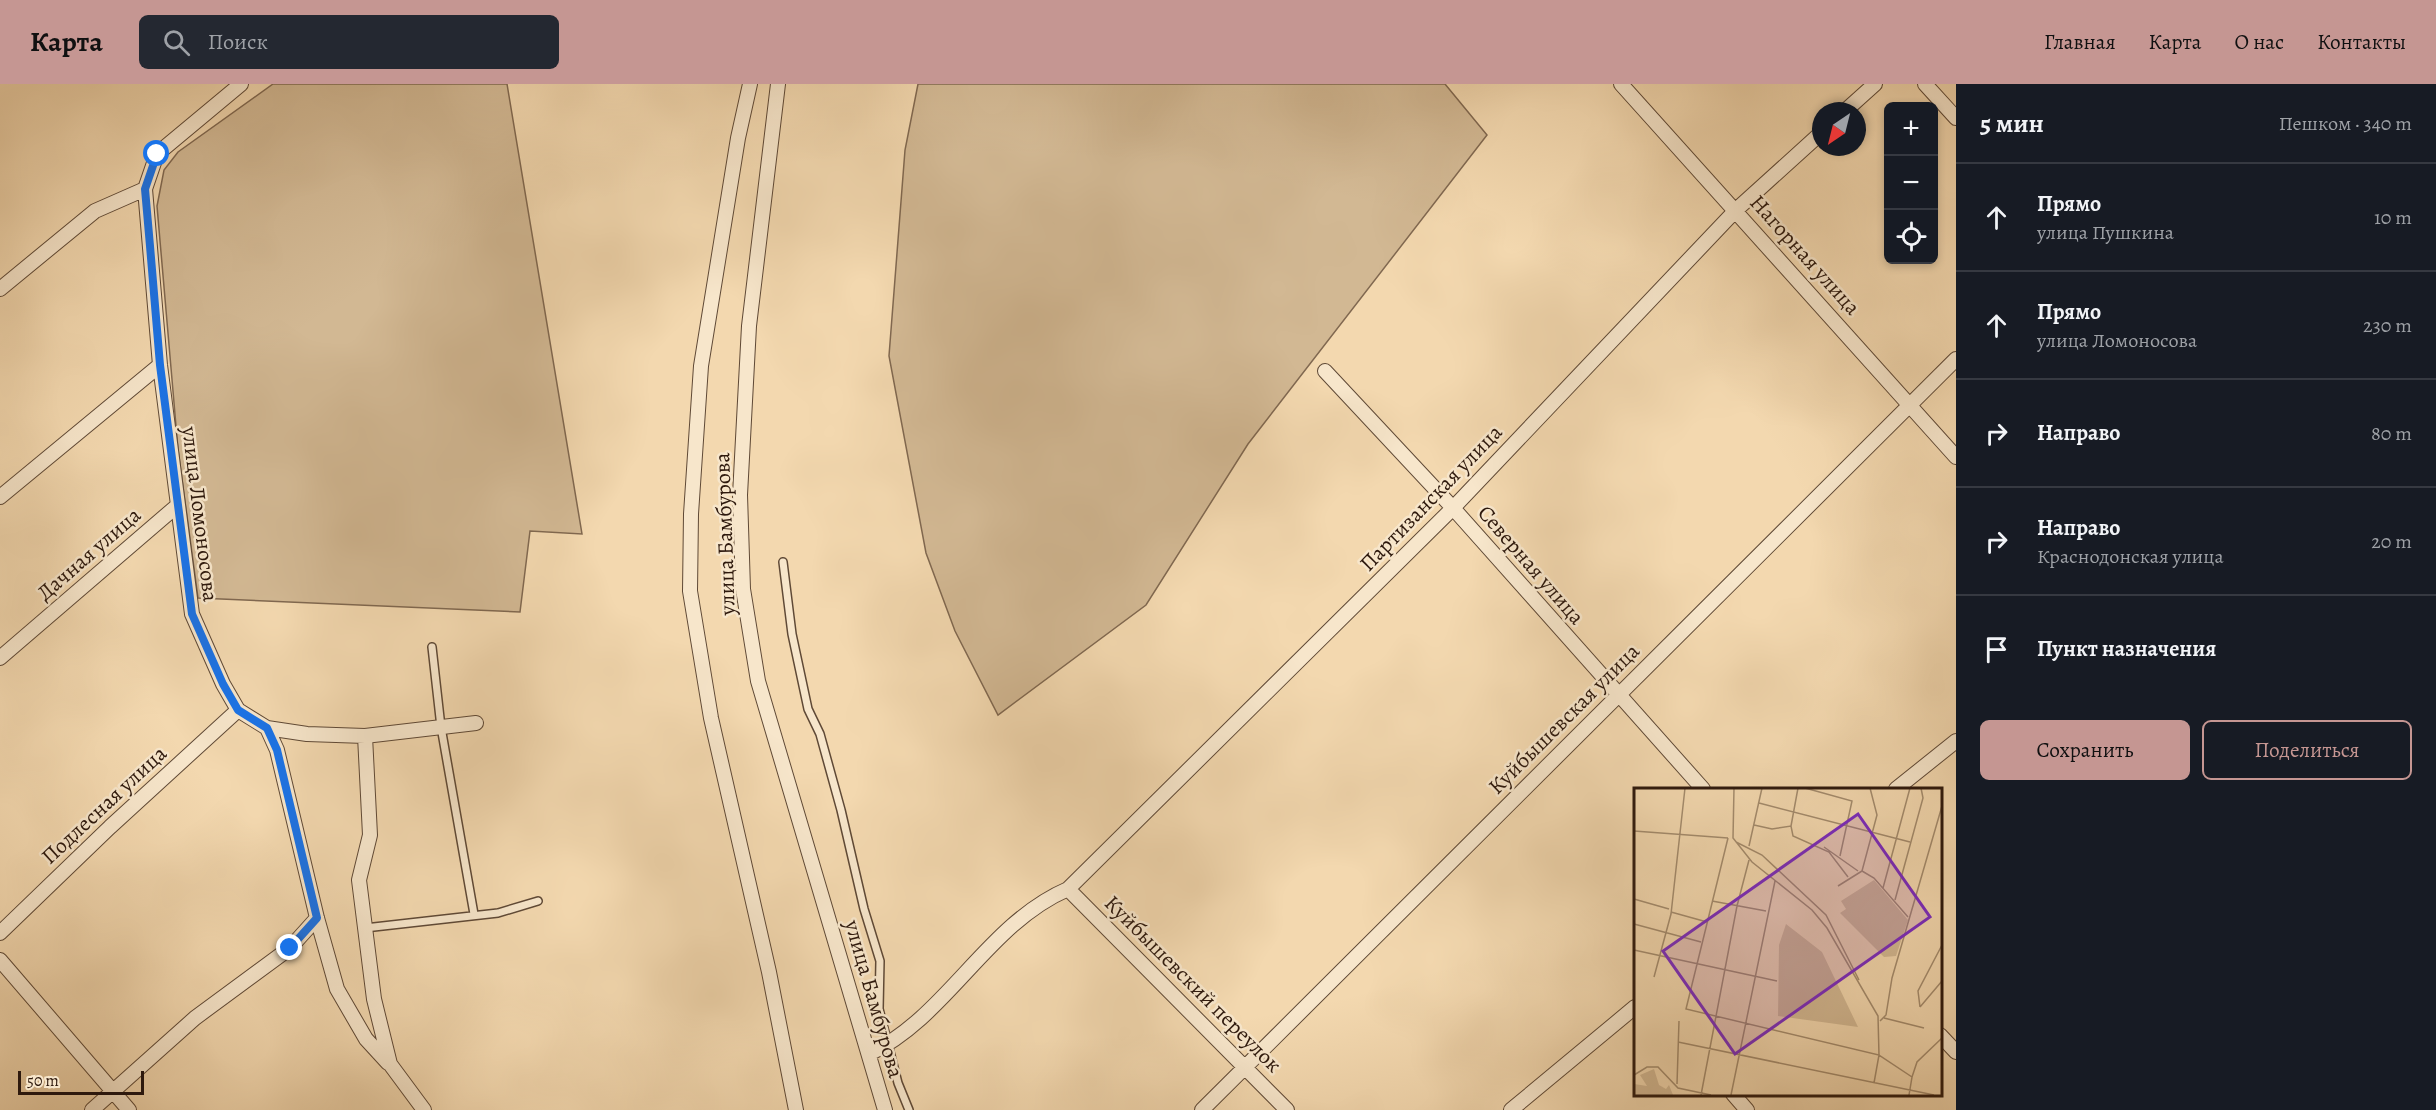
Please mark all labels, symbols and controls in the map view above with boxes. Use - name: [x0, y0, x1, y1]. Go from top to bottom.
- search box: [139, 15, 559, 69]
- text: Карта: [30, 23, 103, 61]
- icon: search: [160, 26, 193, 59]
- text: Поиск: [208, 27, 268, 57]
- text: Главная: [2044, 28, 2116, 56]
- text: Карта: [2149, 28, 2201, 56]
- text: О нас: [2234, 28, 2284, 56]
- text: Контакты: [2317, 28, 2406, 56]
- north arrow: [1812, 102, 1866, 156]
- map controls: [1884, 102, 1938, 264]
- button: +: [1884, 102, 1938, 156]
- text: 5 мин: [1980, 106, 2044, 141]
- text: Пешком · 340 m: [2279, 110, 2412, 137]
- route start: [143, 140, 169, 166]
- button: −: [1884, 156, 1938, 210]
- street label: Нагорная улица: [1743, 188, 1868, 322]
- text: Прямо: [2037, 189, 2101, 219]
- icon: ahead: [1980, 201, 2013, 234]
- text: 10 m: [2374, 204, 2412, 231]
- button: locate: [1884, 210, 1938, 264]
- text: улица Пушкина: [2037, 219, 2174, 246]
- text: Прямо: [2037, 297, 2101, 327]
- icon: ahead: [1980, 309, 2013, 342]
- text: 230 m: [2363, 312, 2412, 339]
- text: улица Ломоносова: [2037, 327, 2197, 354]
- street label: Партизанская улица: [1353, 417, 1510, 578]
- icon: right: [1980, 417, 2013, 450]
- text: Направо: [2037, 418, 2120, 448]
- text: 80 m: [2371, 420, 2412, 447]
- street label: улица Ломоносова: [174, 424, 226, 604]
- street label: улица Бамбурова: [707, 451, 743, 617]
- street label: Северная улица: [1471, 499, 1592, 632]
- street label: Дачная улица: [31, 500, 148, 608]
- text: Направо: [2037, 513, 2120, 543]
- icon: right: [1980, 525, 2013, 558]
- text: 20 m: [2371, 528, 2412, 555]
- text: Краснодонская улица: [2037, 543, 2224, 570]
- icon: arrive: [1980, 633, 2013, 666]
- text: Пункт назначения: [2037, 634, 2216, 664]
- street label: Куйбышевская улица: [1482, 636, 1647, 801]
- button: Сохранить: [1980, 720, 2190, 780]
- button: Поделиться: [2202, 720, 2412, 780]
- street label: Подлесная улица: [35, 738, 174, 871]
- inset map: [1634, 788, 1941, 1095]
- street label: Куйбышевский переулок: [1098, 889, 1288, 1079]
- street label: улица Бамбурова: [837, 916, 911, 1082]
- route end: [276, 934, 302, 960]
- scale bar: [18, 1068, 144, 1096]
- text: 50 m: [27, 1070, 59, 1092]

